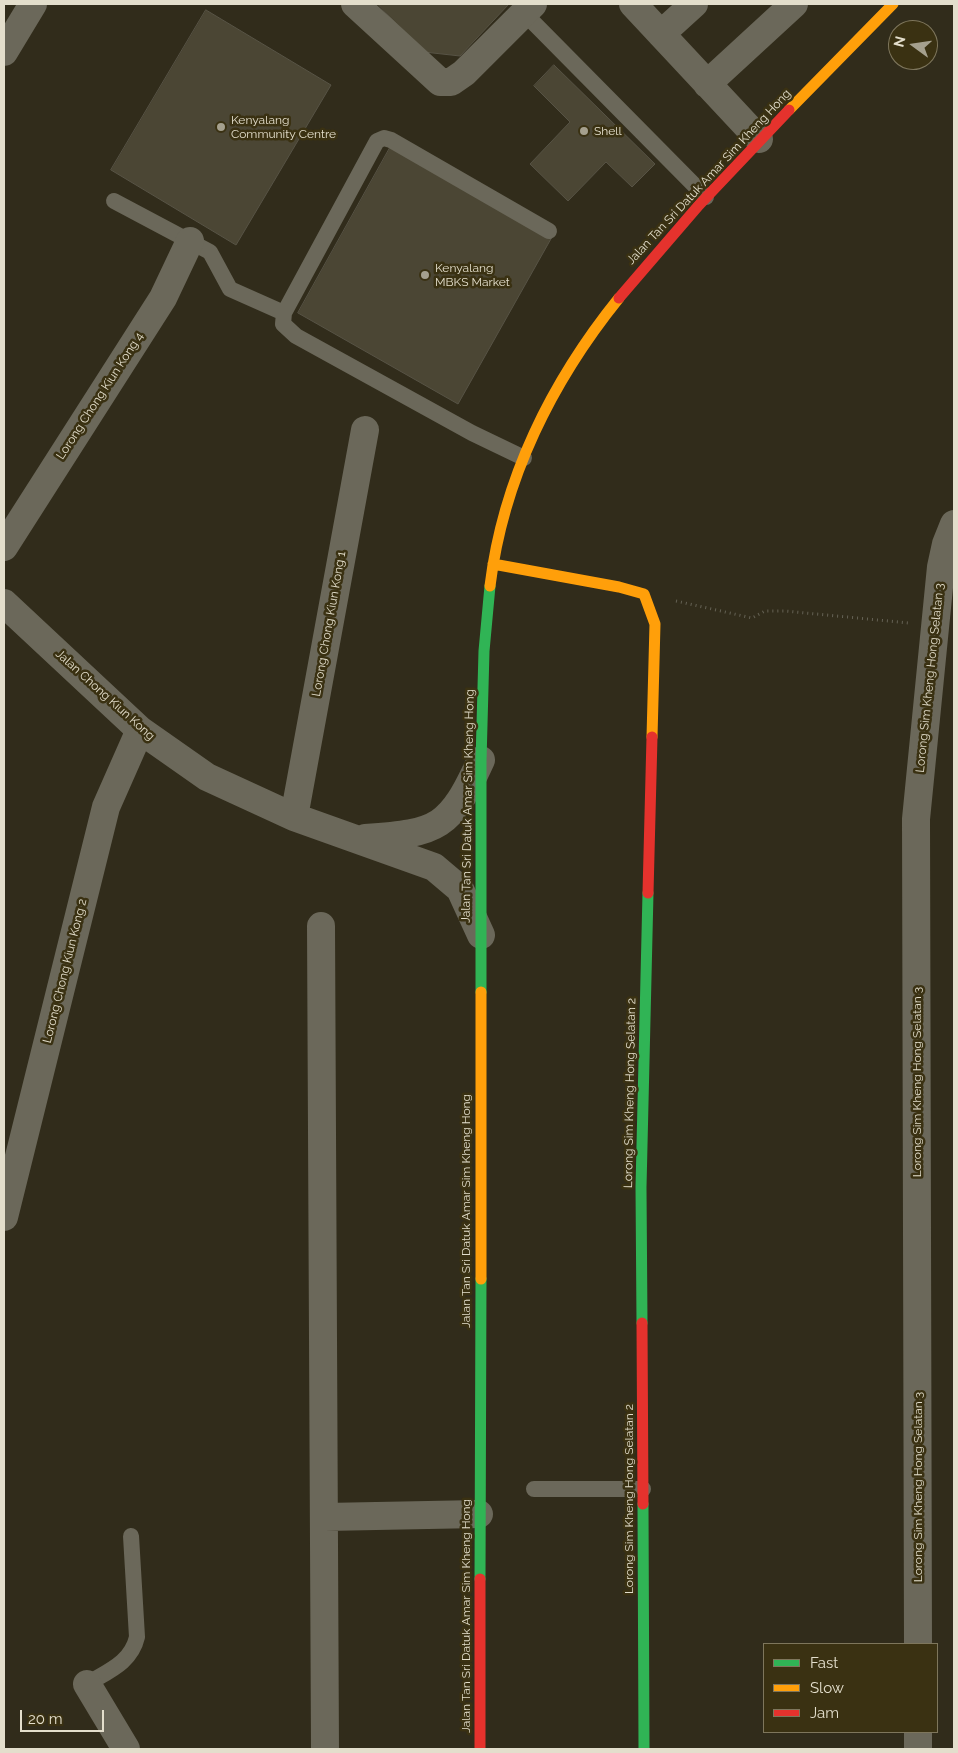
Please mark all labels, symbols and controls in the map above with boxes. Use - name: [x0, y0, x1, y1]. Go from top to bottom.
- north arrow: [888, 20, 938, 70]
- text: N: [890, 34, 908, 49]
- street label: Jalan Tan Sri Datuk Amar Sim Kheng Hong: [624, 87, 794, 267]
- place label: Kenyalang Community Centre: [231, 113, 336, 141]
- marker: Kenyalang Community Centre: [215, 121, 227, 133]
- place label: Shell: [594, 124, 622, 138]
- marker: Shell: [578, 125, 590, 137]
- place label: Kenyalang MBKS Market: [435, 261, 510, 289]
- marker: Kenyalang MBKS Market: [419, 269, 431, 281]
- street label: Lorong Chong Kiun Kong 4: [54, 330, 146, 462]
- street label: Lorong Chong Kiun Kong 1: [309, 550, 349, 698]
- street label: Lorong Sim Kheng Hong Selatan 3: [913, 583, 947, 773]
- street label: Jalan Chong Kiun Kong: [53, 647, 157, 743]
- street label: Jalan Tan Sri Datuk Amar Sim Kheng Hong: [459, 689, 477, 923]
- street label: Lorong Chong Kiun Kong 2: [40, 897, 90, 1045]
- street label: Lorong Sim Kheng Hong Selatan 3: [910, 987, 924, 1177]
- street label: Lorong Sim Kheng Hong Selatan 2: [621, 998, 639, 1188]
- street label: Jalan Tan Sri Datuk Amar Sim Kheng Hong: [459, 1094, 473, 1328]
- street label: Lorong Sim Kheng Hong Selatan 3: [911, 1392, 925, 1582]
- street label: Lorong Sim Kheng Hong Selatan 2: [622, 1404, 636, 1594]
- street label: Jalan Tan Sri Datuk Amar Sim Kheng Hong: [459, 1499, 473, 1733]
- legend: [763, 1643, 938, 1733]
- text: Fast: [810, 1654, 838, 1672]
- text: Slow: [810, 1679, 844, 1697]
- scale bar: [22, 1700, 106, 1732]
- text: Jam: [810, 1704, 839, 1722]
- text: 20 m: [28, 1710, 63, 1728]

